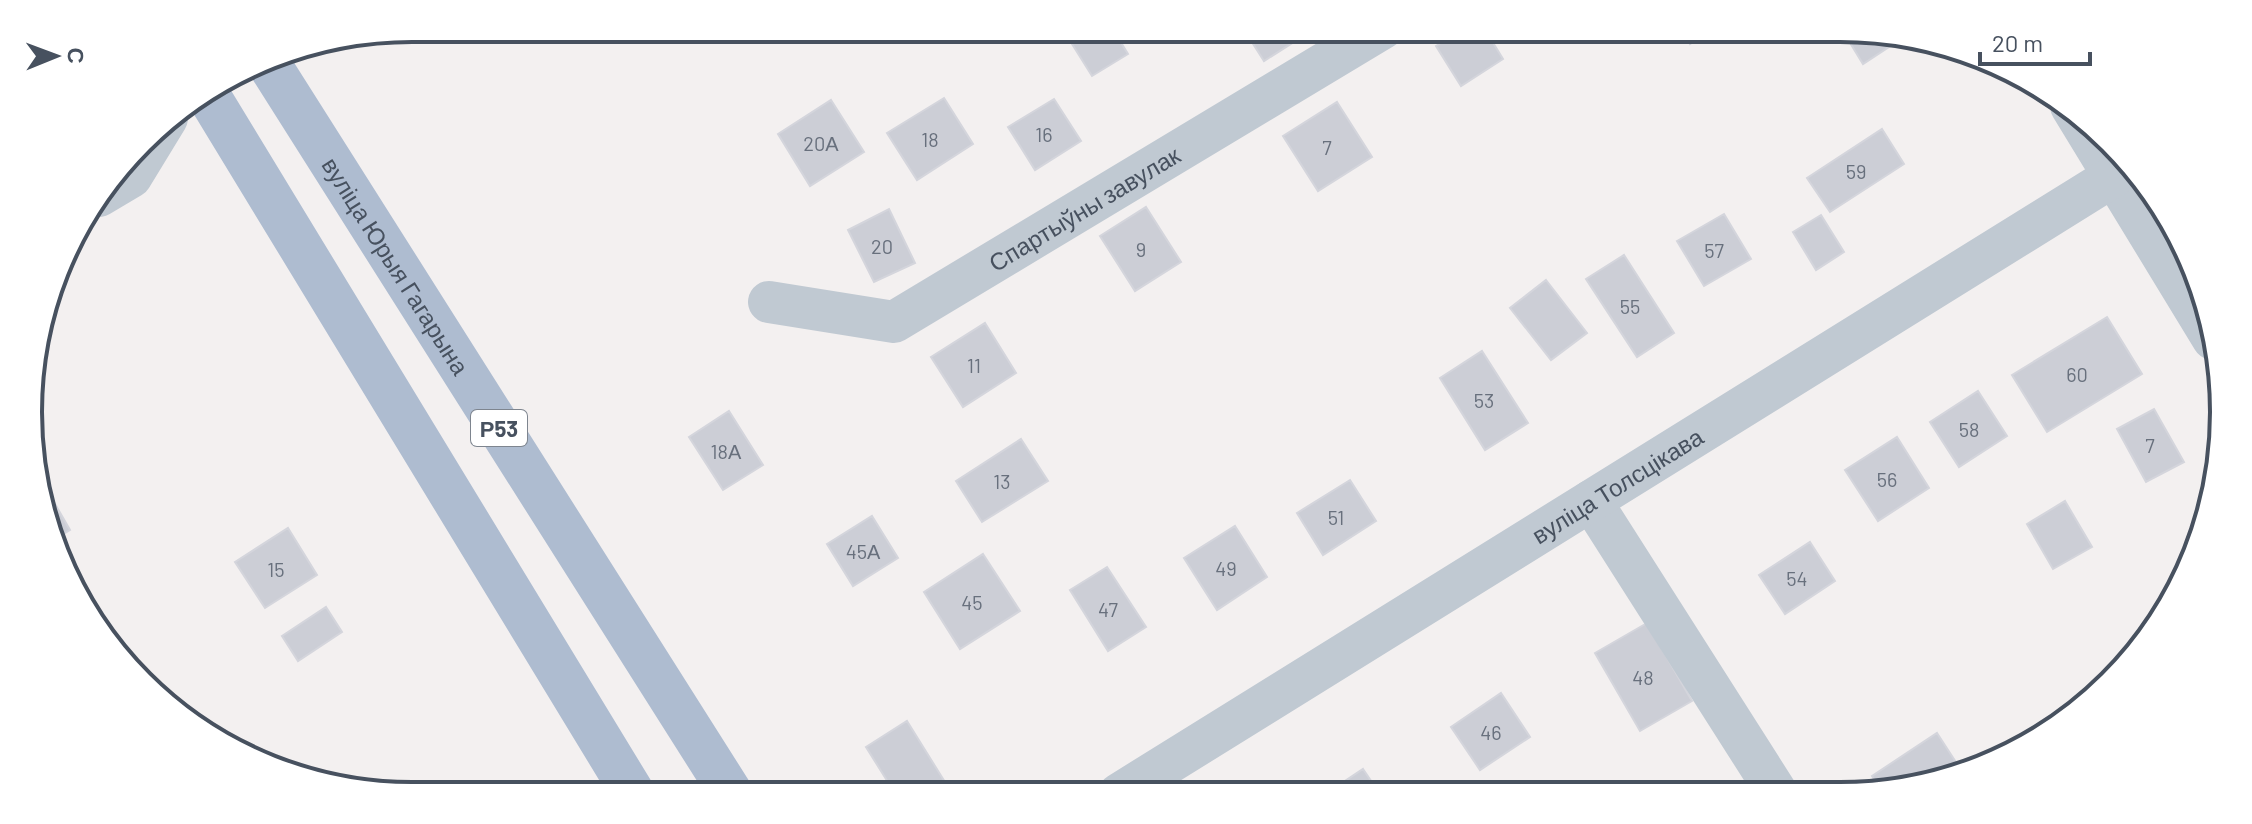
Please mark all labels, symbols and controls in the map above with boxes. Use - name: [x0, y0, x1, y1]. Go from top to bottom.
- north arrow: [16, 16, 96, 96]
- scale bar: [1980, 16, 2090, 66]
- text: 20 m: [1992, 28, 2043, 57]
- text: С: [64, 47, 90, 64]
- house number: 16: [1035, 122, 1053, 146]
- house number: 18: [921, 127, 939, 151]
- house number: 20А: [803, 131, 839, 155]
- house number: 7: [1322, 135, 1332, 159]
- street label: Спартыўны завулак: [983, 139, 1185, 277]
- street label: вуліца Юрыя Гагарына: [317, 151, 476, 380]
- house number: 59: [1846, 159, 1866, 183]
- house number: 20: [871, 234, 893, 258]
- house number: 9: [1136, 237, 1146, 261]
- house number: 57: [1704, 238, 1724, 262]
- house number: 55: [1620, 294, 1640, 318]
- house number: 11: [967, 353, 981, 377]
- house number: 60: [2066, 362, 2088, 386]
- house number: 53: [1474, 388, 1494, 412]
- road number: Р53: [471, 410, 527, 446]
- house number: 58: [1959, 417, 1979, 441]
- street label: вуліца Толсцікава: [1526, 420, 1708, 549]
- house number: 7: [2145, 433, 2155, 457]
- house number: 18А: [711, 439, 742, 463]
- house number: 56: [1877, 467, 1897, 491]
- house number: 13: [993, 469, 1011, 493]
- house number: 51: [1328, 505, 1344, 529]
- house number: 45А: [846, 539, 881, 563]
- house number: 49: [1215, 556, 1237, 580]
- house number: 15: [267, 557, 285, 581]
- house number: 54: [1786, 566, 1808, 590]
- house number: 45: [961, 590, 983, 614]
- house number: 47: [1098, 597, 1118, 621]
- house number: 48: [1632, 665, 1654, 689]
- house number: 46: [1480, 720, 1502, 744]

